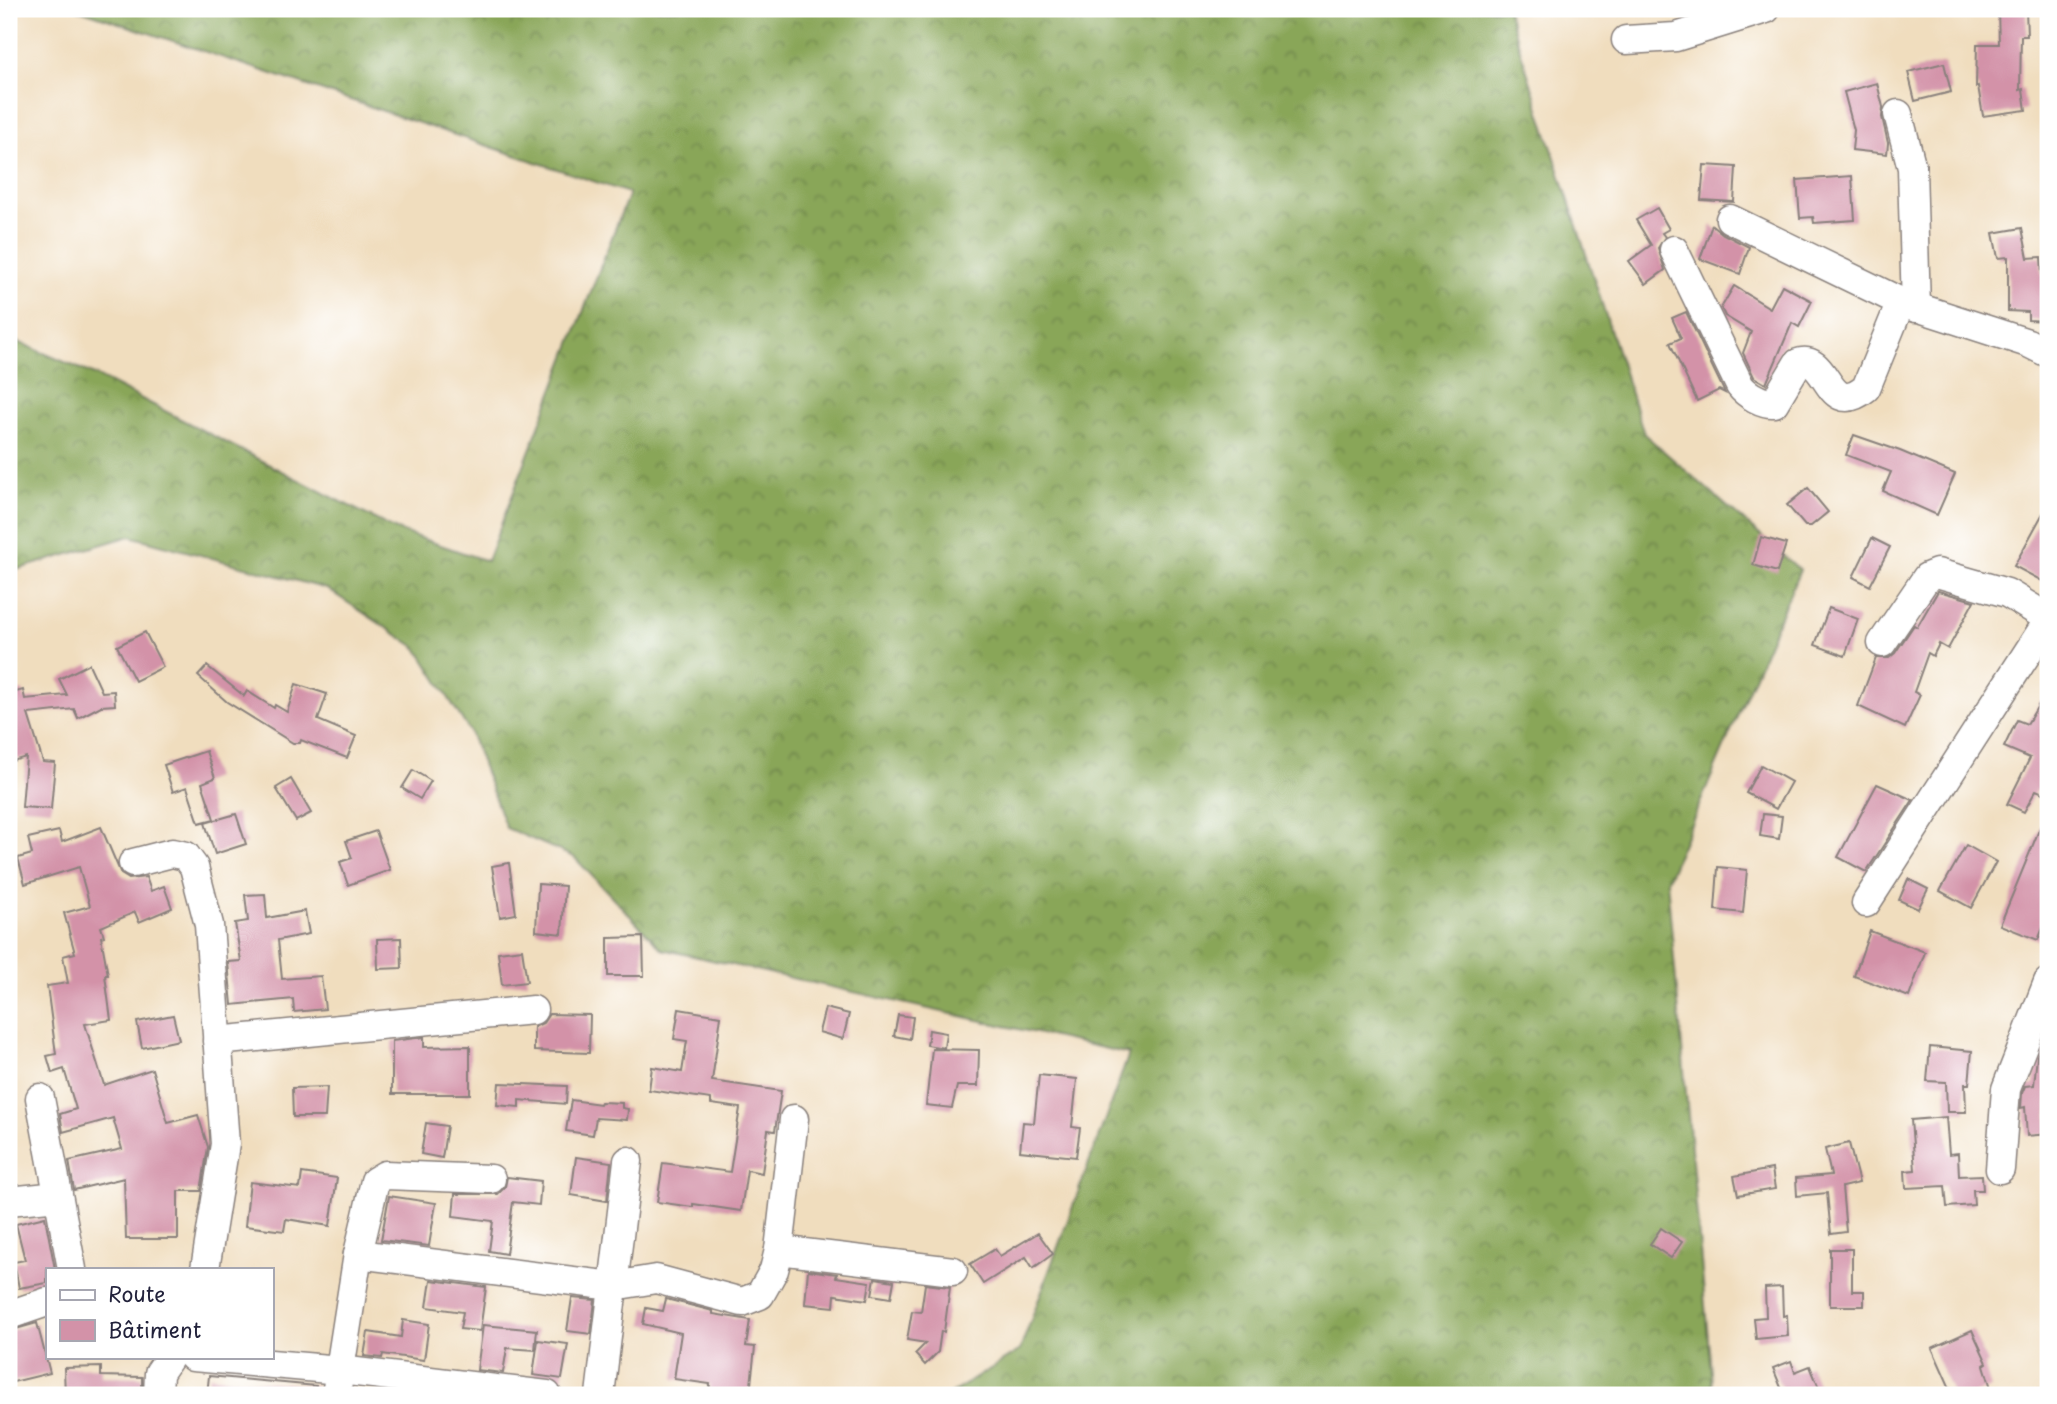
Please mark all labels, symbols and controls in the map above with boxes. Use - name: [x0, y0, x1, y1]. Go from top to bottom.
- legend: [46, 1268, 273, 1358]
- text: Route: [108, 1277, 166, 1309]
- text: Bâtiment: [108, 1313, 201, 1345]

